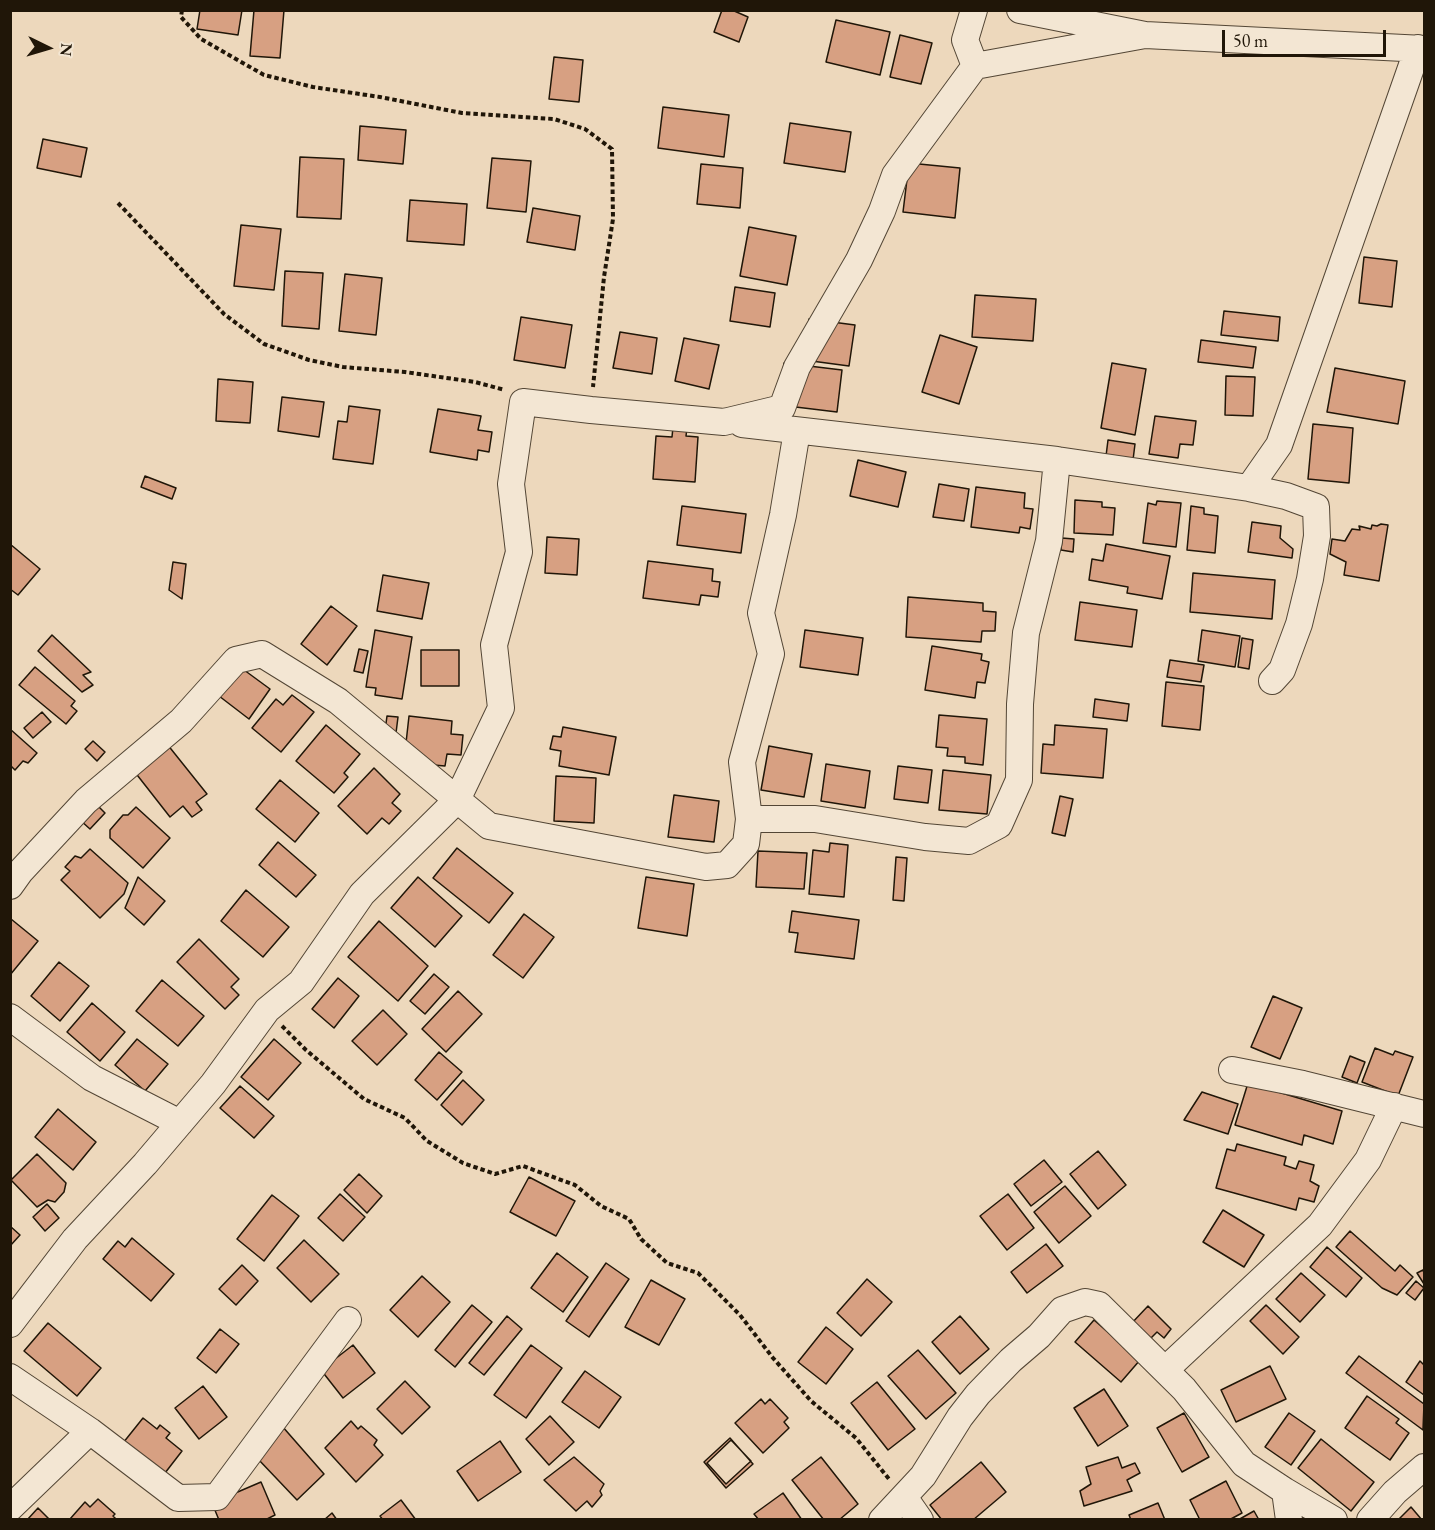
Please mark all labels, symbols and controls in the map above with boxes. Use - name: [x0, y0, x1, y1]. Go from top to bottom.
- north arrow: [18, 18, 78, 78]
- scale bar: [1225, 18, 1388, 56]
- text: 50 m: [1233, 29, 1268, 52]
- text: N: [55, 42, 77, 57]

